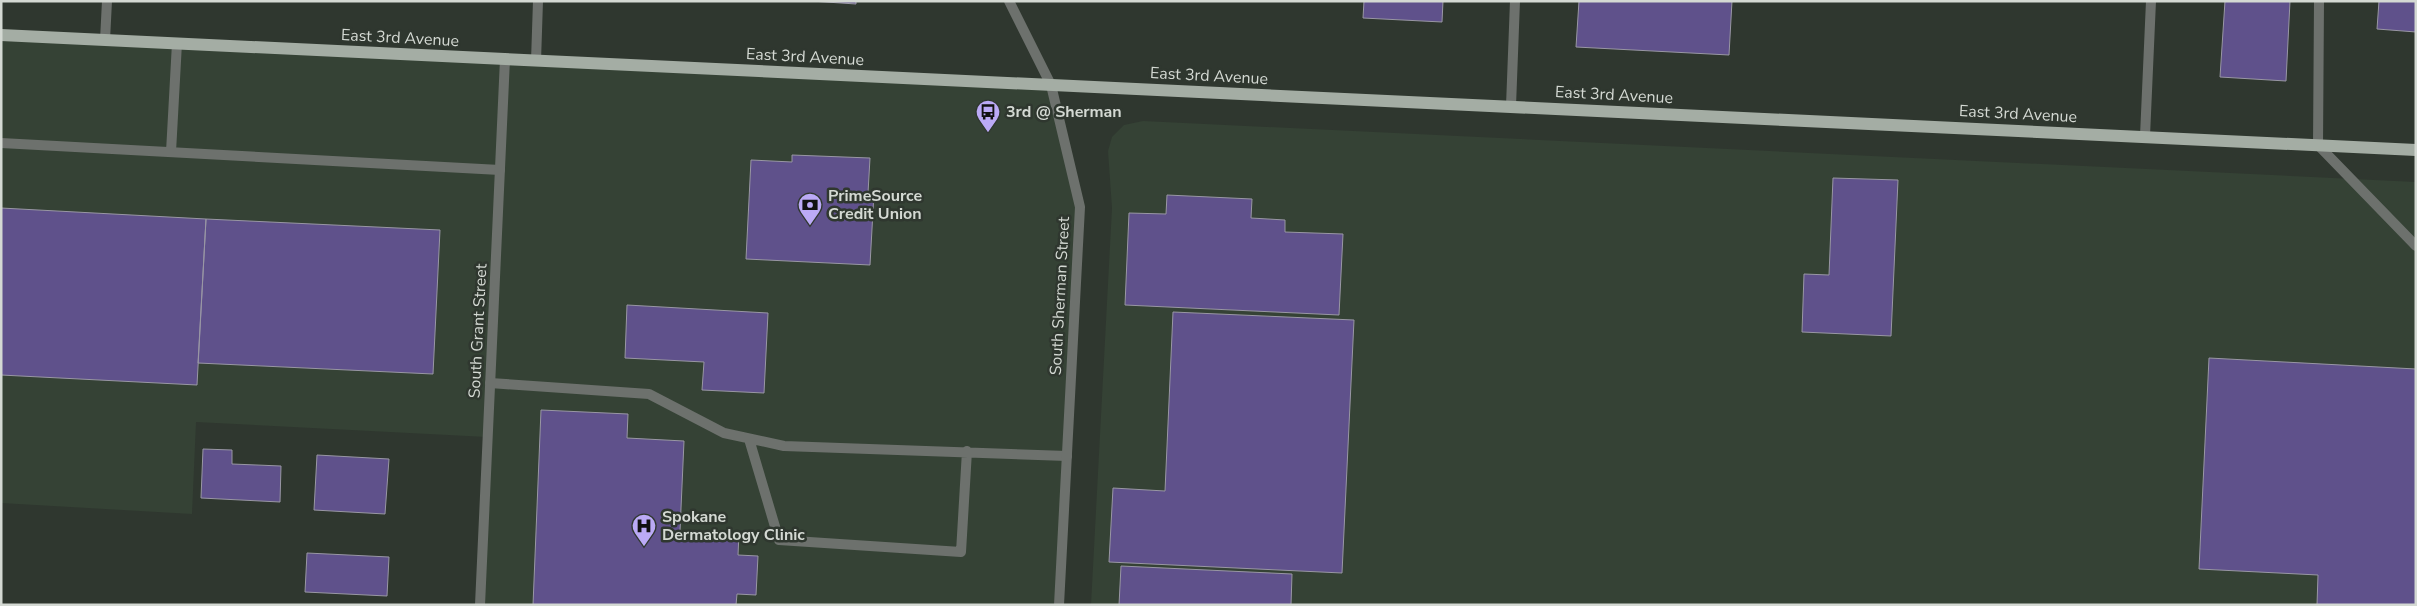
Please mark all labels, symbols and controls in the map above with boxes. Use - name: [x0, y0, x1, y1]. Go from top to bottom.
- street label: East 3rd Avenue: [340, 24, 460, 52]
- street label: East 3rd Avenue: [745, 43, 865, 71]
- street label: East 3rd Avenue: [1149, 62, 1269, 90]
- street label: East 3rd Avenue: [1554, 81, 1674, 109]
- bus stop icon: 3rd @ Sherman: [975, 99, 1001, 133]
- street label: East 3rd Avenue: [1958, 100, 2078, 128]
- place label: 3rd @ Sherman: [1006, 101, 1122, 123]
- place label: PrimeSource Credit Union: [828, 185, 922, 225]
- bank icon: PrimeSource Credit Union: [797, 192, 823, 226]
- street label: South Sherman Street: [1045, 216, 1075, 376]
- street label: South Grant Street: [463, 263, 493, 399]
- place label: Spokane Dermatology Clinic: [662, 506, 805, 546]
- hospital icon: Spokane Dermatology Clinic: [631, 513, 657, 547]

